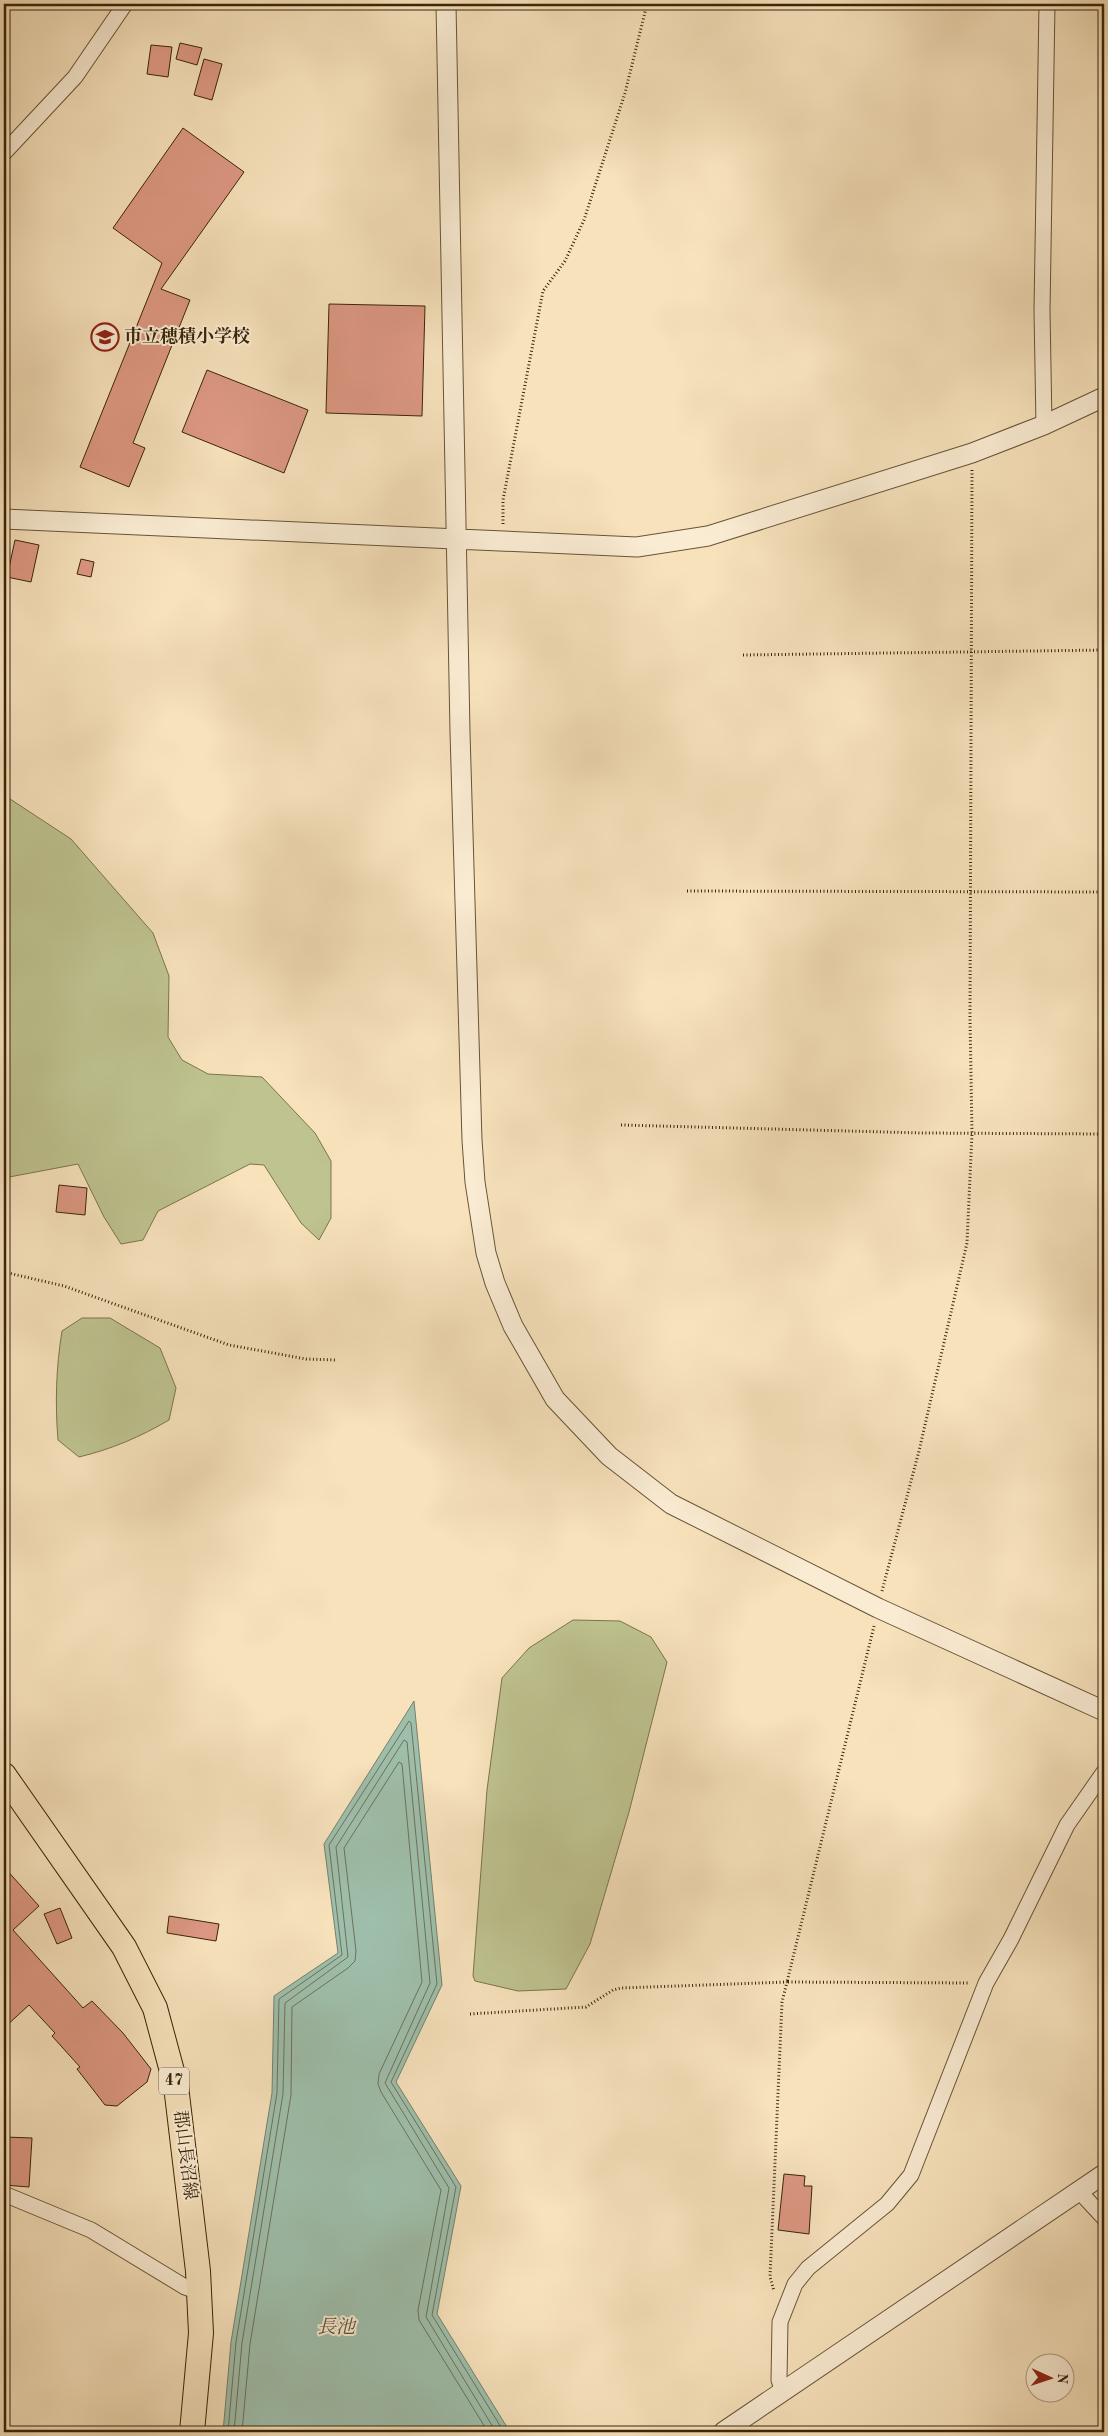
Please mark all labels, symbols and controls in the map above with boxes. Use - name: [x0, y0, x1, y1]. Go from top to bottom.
- school or university icon: 市立穂積小学校: [90, 322, 120, 352]
- place label: 市立穂積小学校: [124, 326, 250, 346]
- road number: 47: [159, 2068, 189, 2094]
- street label: 郡山長沼線: [171, 2109, 201, 2201]
- water label: 長池: [317, 2317, 357, 2338]
- north arrow: [1026, 2354, 1076, 2404]
- text: N: [1055, 2373, 1069, 2385]

